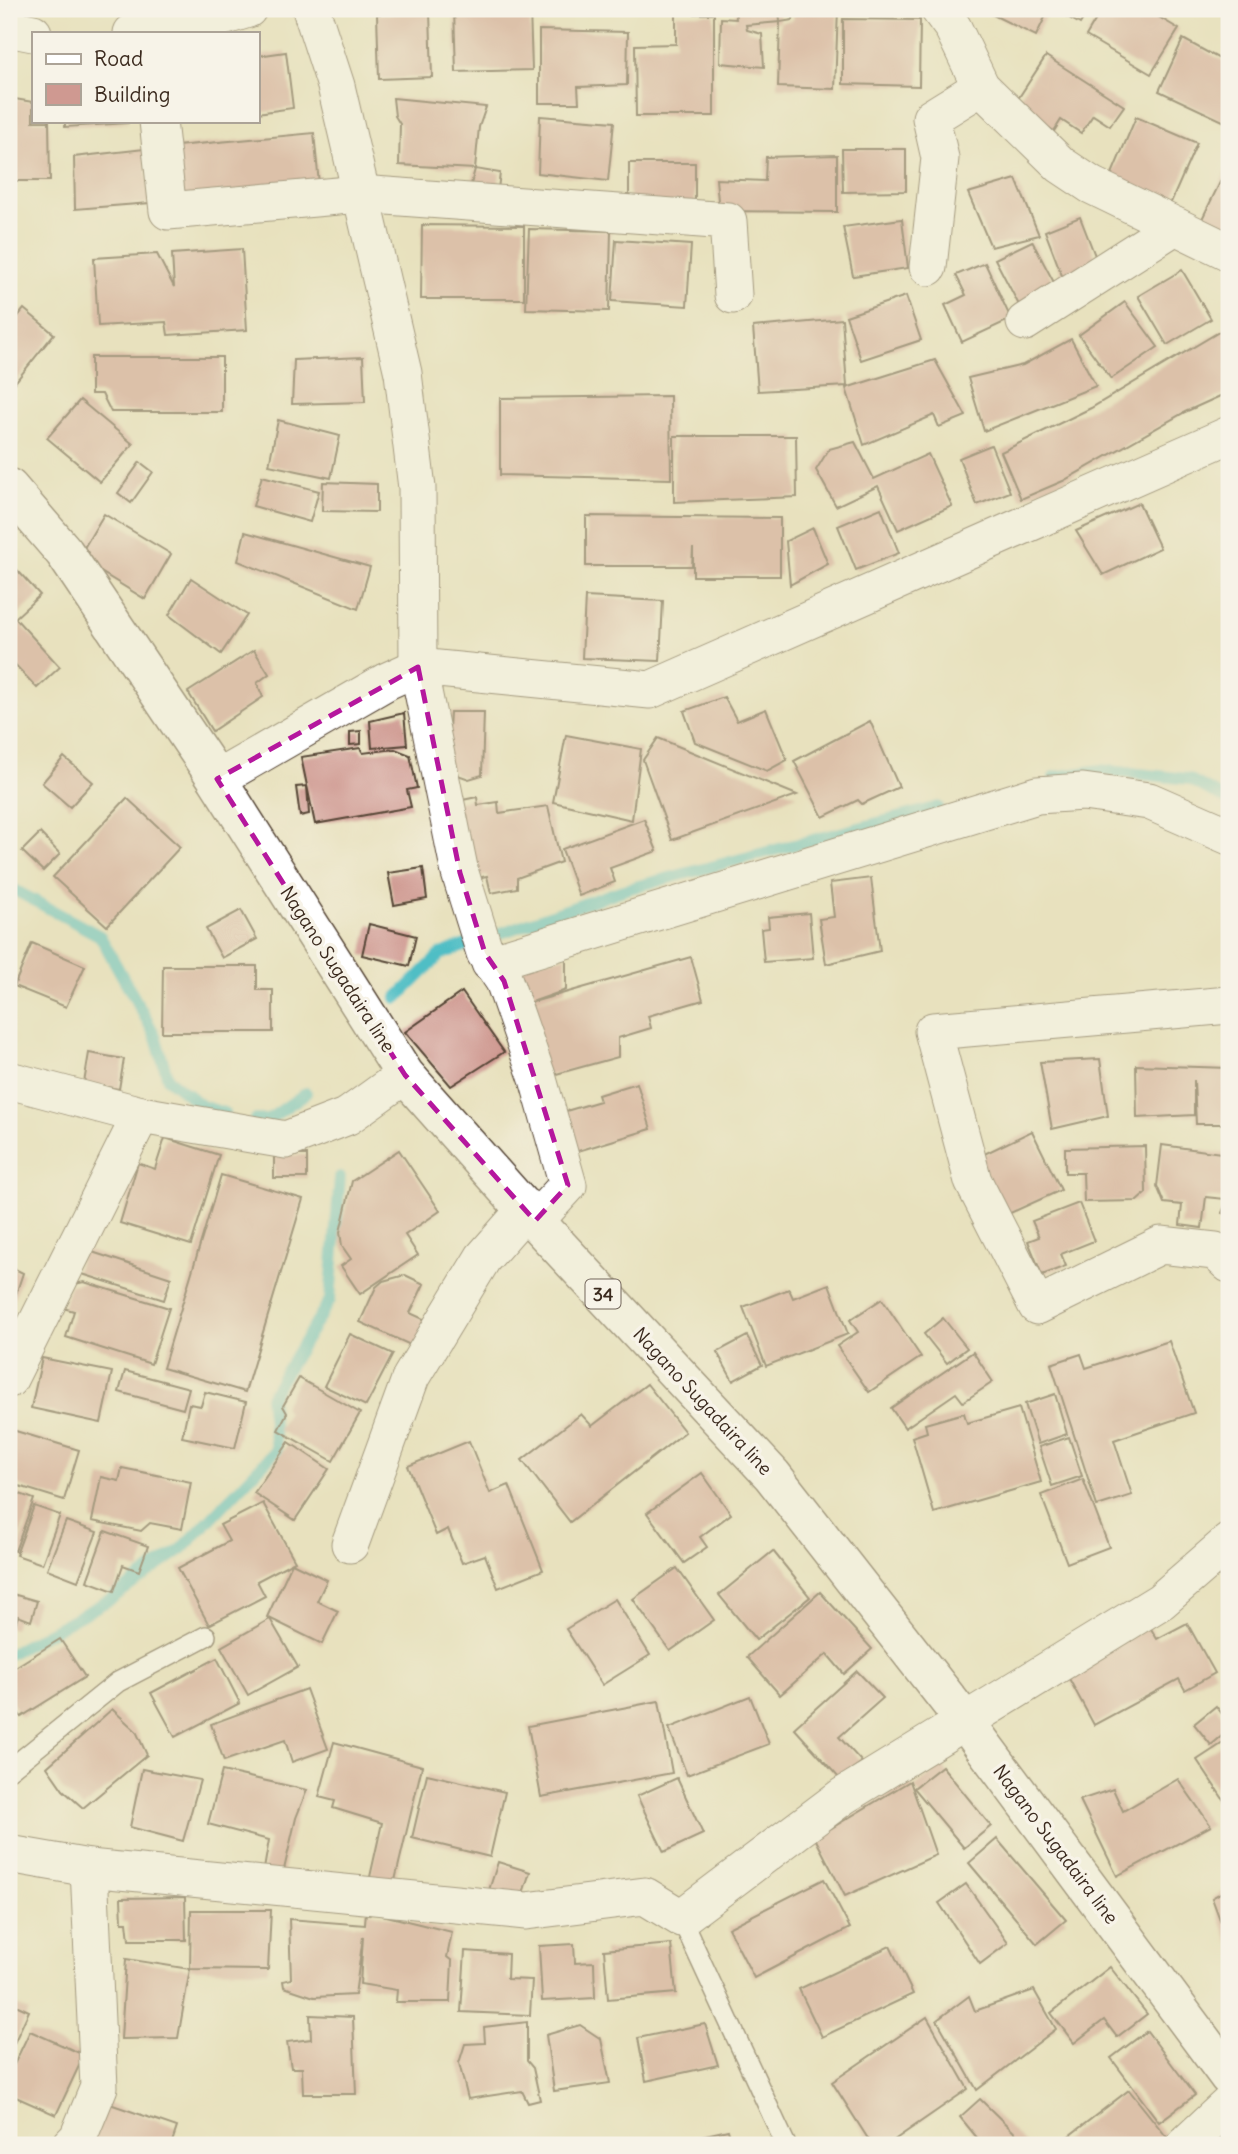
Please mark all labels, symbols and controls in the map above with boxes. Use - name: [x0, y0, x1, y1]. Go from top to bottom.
- legend: [32, 32, 259, 122]
- text: Road: [94, 45, 143, 72]
- text: Building: [94, 81, 170, 108]
- street label: Nagano Sugadaira line: [275, 881, 401, 1057]
- road number: 34: [586, 1280, 620, 1308]
- street label: Nagano Sugadaira line: [628, 1322, 778, 1480]
- street label: Nagano Sugadaira line: [988, 1760, 1124, 1928]

